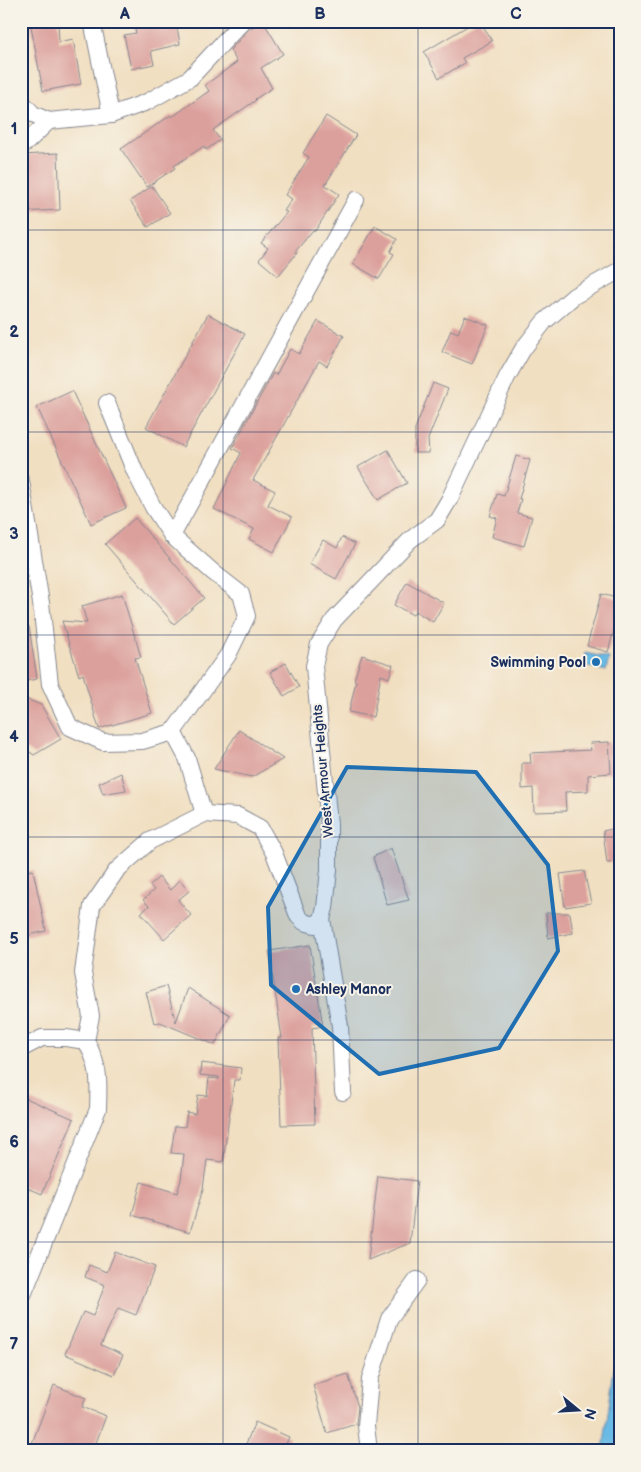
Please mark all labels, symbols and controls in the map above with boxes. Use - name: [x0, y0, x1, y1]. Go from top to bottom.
- text: A: [119, 5, 130, 24]
- text: B: [314, 5, 326, 24]
- text: C: [510, 5, 522, 24]
- text: 1: [11, 120, 17, 139]
- text: 2: [9, 323, 19, 342]
- text: 3: [9, 525, 19, 544]
- place label: Swimming Pool: [490, 654, 586, 671]
- marker: Swimming Pool: [590, 656, 602, 668]
- street label: West Armour Heights: [309, 704, 337, 838]
- text: 4: [9, 728, 19, 747]
- text: 5: [9, 930, 19, 949]
- place label: Ashley Manor: [305, 981, 392, 998]
- marker: Ashley Manor: [290, 983, 302, 995]
- text: 6: [9, 1133, 19, 1152]
- text: 7: [10, 1335, 19, 1354]
- north arrow: [554, 1384, 604, 1434]
- text: N: [580, 1406, 600, 1421]

